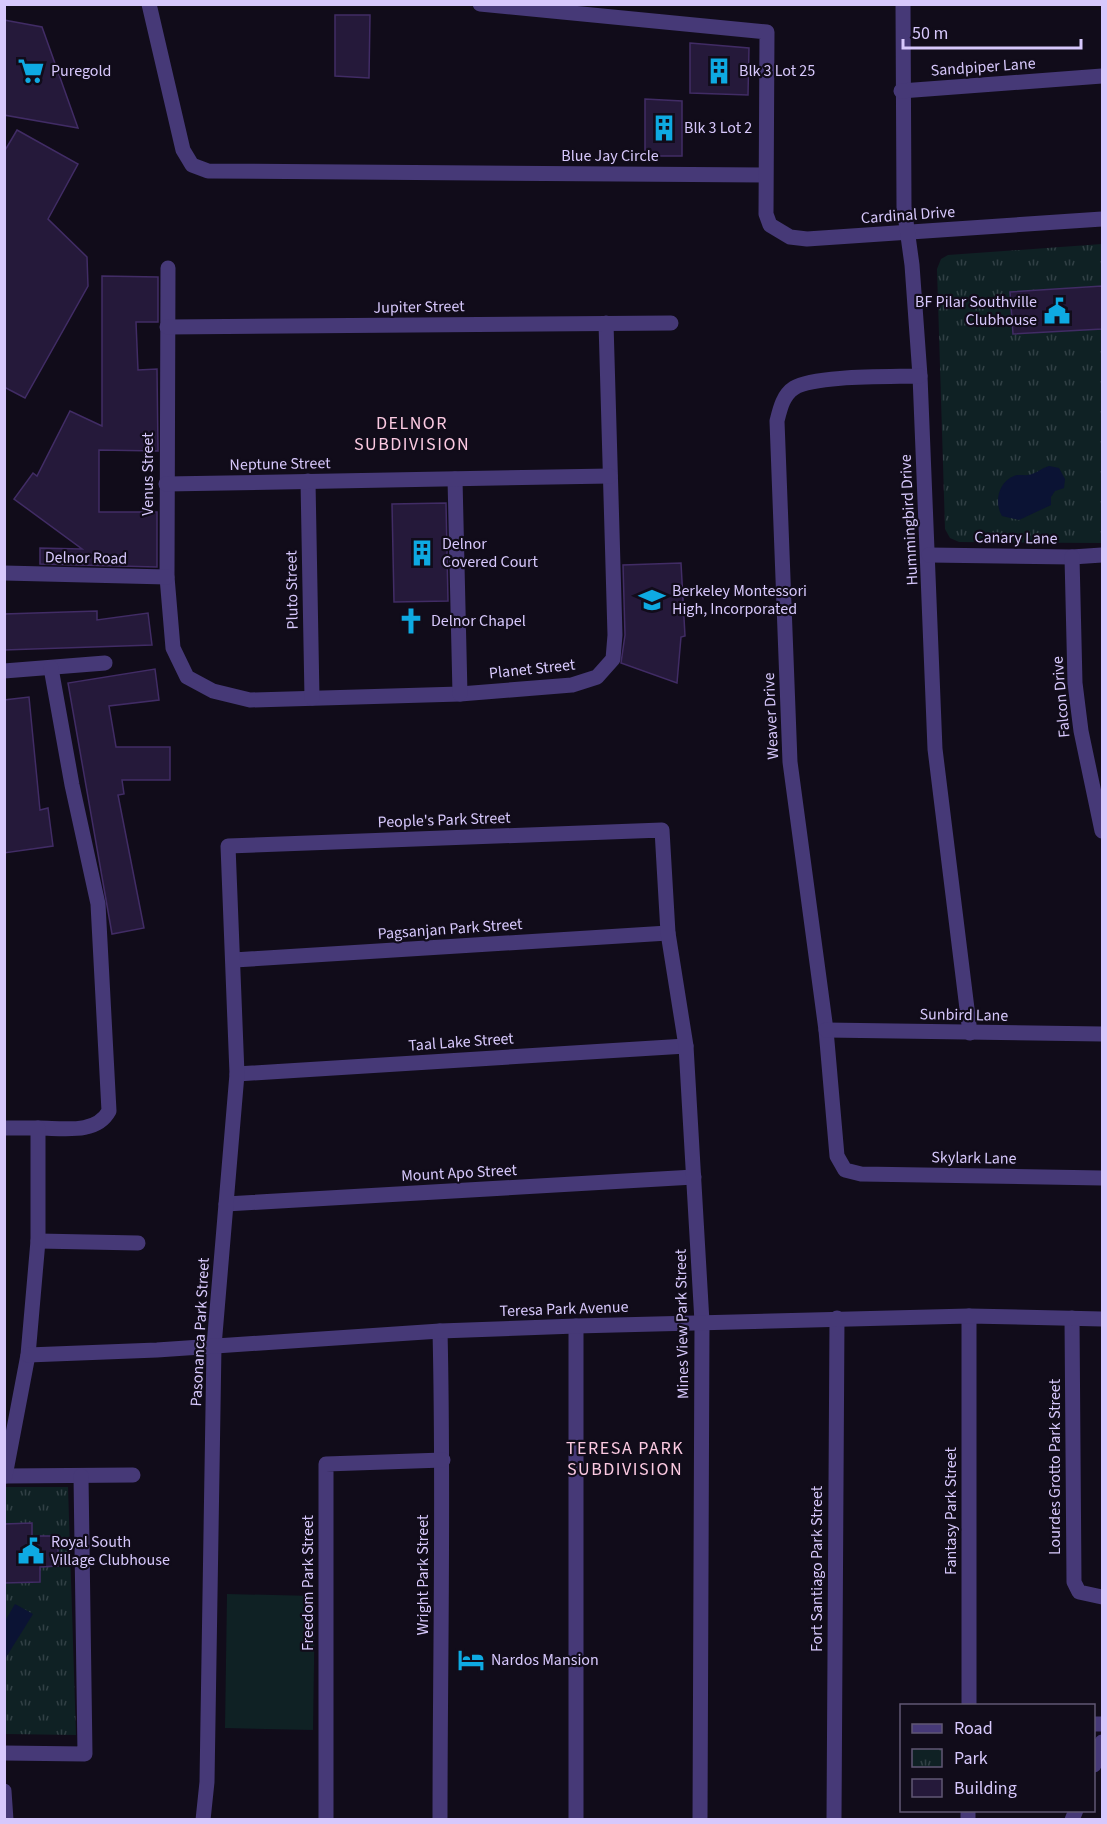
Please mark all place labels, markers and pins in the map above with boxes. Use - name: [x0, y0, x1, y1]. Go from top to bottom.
- supermarket icon: Puregold: [16, 56, 46, 86]
- building icon: Blk 3 Lot 25: [704, 56, 734, 86]
- place label: Puregold: [51, 60, 111, 82]
- place label: Blk 3 Lot 25: [739, 60, 815, 82]
- building icon: Blk 3 Lot 2: [649, 113, 679, 143]
- place label: Blk 3 Lot 2: [684, 117, 752, 139]
- place label: BF Pilar Southville Clubhouse: [915, 291, 1037, 331]
- public building icon: BF Pilar Southville Clubhouse: [1042, 296, 1072, 326]
- place label: Delnor Covered Court: [442, 533, 539, 573]
- building icon: Delnor Covered Court: [407, 538, 437, 568]
- place label: Berkeley Montessori High, Incorporated: [672, 580, 807, 620]
- school or university icon: Berkeley Montessori High, Incorporated: [637, 585, 667, 615]
- church icon: Delnor Chapel: [396, 606, 426, 636]
- place label: Delnor Chapel: [431, 610, 526, 632]
- place label: Royal South Village Clubhouse: [51, 1531, 170, 1571]
- public building icon: Royal South Village Clubhouse: [16, 1536, 46, 1566]
- hotel icon: Nardos Mansion: [456, 1645, 486, 1675]
- place label: Nardos Mansion: [491, 1649, 599, 1671]

